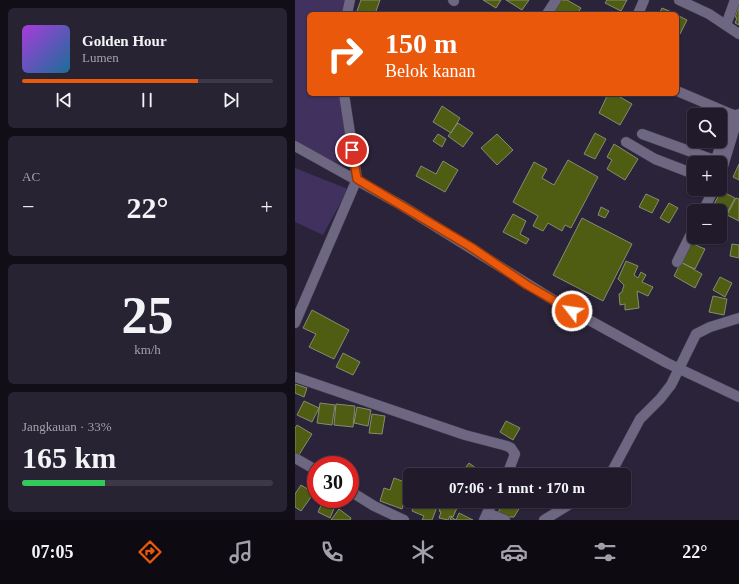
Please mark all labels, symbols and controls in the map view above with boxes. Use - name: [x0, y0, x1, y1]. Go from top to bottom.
- icon: right: [319, 28, 371, 80]
- text: 150 m: [385, 28, 457, 59]
- text: Golden Hour: [82, 33, 167, 49]
- text: Lumen: [82, 50, 119, 65]
- text: Belok kanan: [385, 61, 475, 81]
- icon: previous: [53, 89, 75, 111]
- icon: pause: [136, 89, 158, 111]
- icon: next: [220, 89, 242, 111]
- map controls: [687, 108, 727, 244]
- button: search: [687, 108, 727, 148]
- pin: [335, 133, 369, 167]
- icon: arrive: [341, 139, 363, 161]
- button: +: [687, 156, 727, 196]
- text: AC: [22, 169, 40, 184]
- text: 22°: [127, 191, 169, 224]
- text: −: [22, 194, 34, 219]
- text: +: [261, 194, 273, 219]
- button: −: [687, 204, 727, 244]
- text: 25: [122, 287, 174, 344]
- position arrow: [551, 290, 593, 332]
- text: km/h: [134, 342, 161, 357]
- text: Jangkauan · 33%: [22, 419, 112, 434]
- text: 165 km: [22, 441, 116, 474]
- speed limit sign: 30: [307, 456, 359, 508]
- text: 07:06 · 1 mnt · 170 m: [449, 480, 585, 496]
- icon: directions: [136, 538, 164, 566]
- icon: music: [227, 538, 255, 566]
- icon: phone: [318, 538, 346, 566]
- icon: climate: [409, 538, 437, 566]
- icon: car: [500, 538, 528, 566]
- icon: filters: [591, 538, 619, 566]
- text: 07:05: [31, 542, 73, 562]
- text: 22°: [682, 542, 707, 562]

